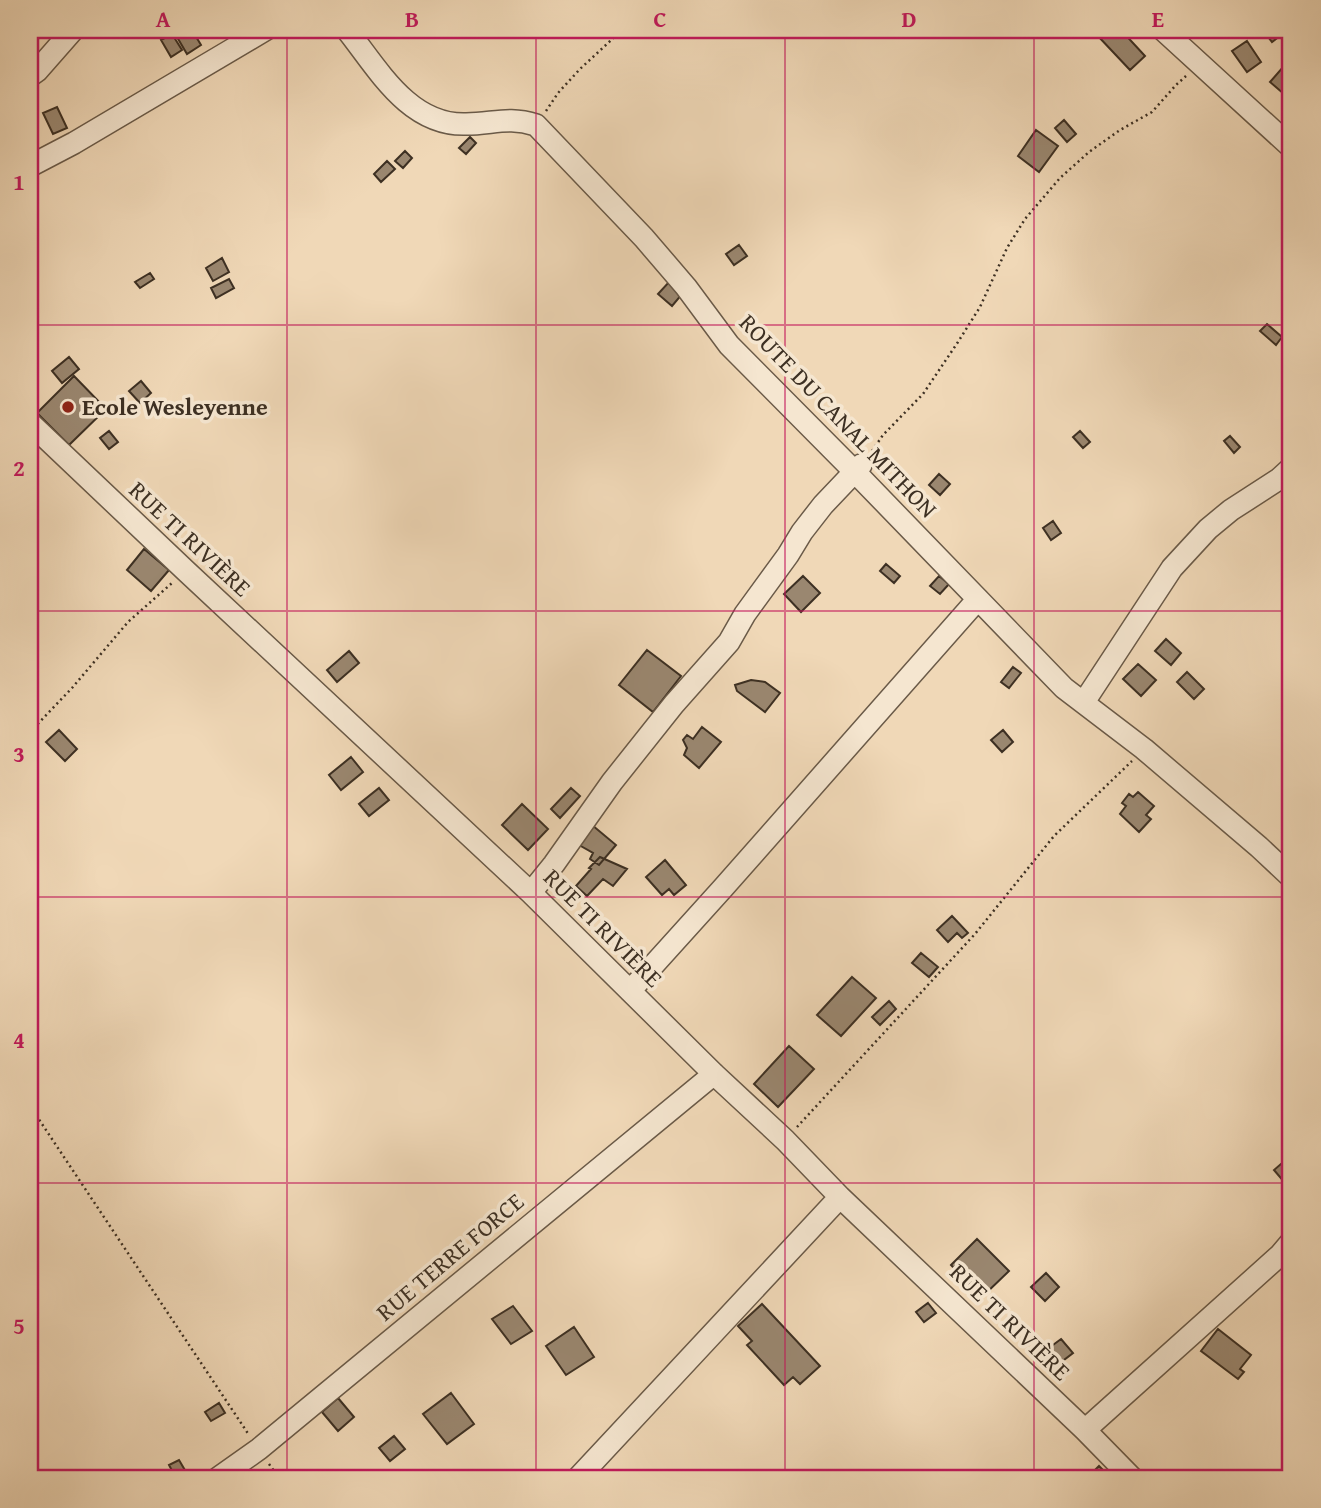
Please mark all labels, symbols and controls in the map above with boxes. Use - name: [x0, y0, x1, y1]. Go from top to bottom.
- text: A: [156, 2, 171, 35]
- text: B: [405, 2, 419, 35]
- text: C: [653, 2, 667, 35]
- text: D: [902, 2, 917, 35]
- text: E: [1152, 2, 1164, 35]
- text: 1: [13, 165, 25, 198]
- street label: ROUTE DU CANAL MITHON: [731, 306, 945, 526]
- place label: Ecole Wesleyenne: [82, 389, 268, 424]
- marker: Ecole Wesleyenne: [60, 399, 76, 415]
- text: 2: [13, 451, 25, 484]
- street label: RUE TI RIVIÈRE: [122, 473, 259, 604]
- text: 3: [13, 737, 25, 770]
- street label: RUE TI RIVIÈRE: [536, 860, 671, 995]
- text: 4: [13, 1023, 25, 1056]
- street label: RUE TERRE FORCE: [368, 1184, 531, 1329]
- street label: RUE TI RIVIÈRE: [942, 1255, 1078, 1388]
- text: 5: [13, 1309, 25, 1342]

